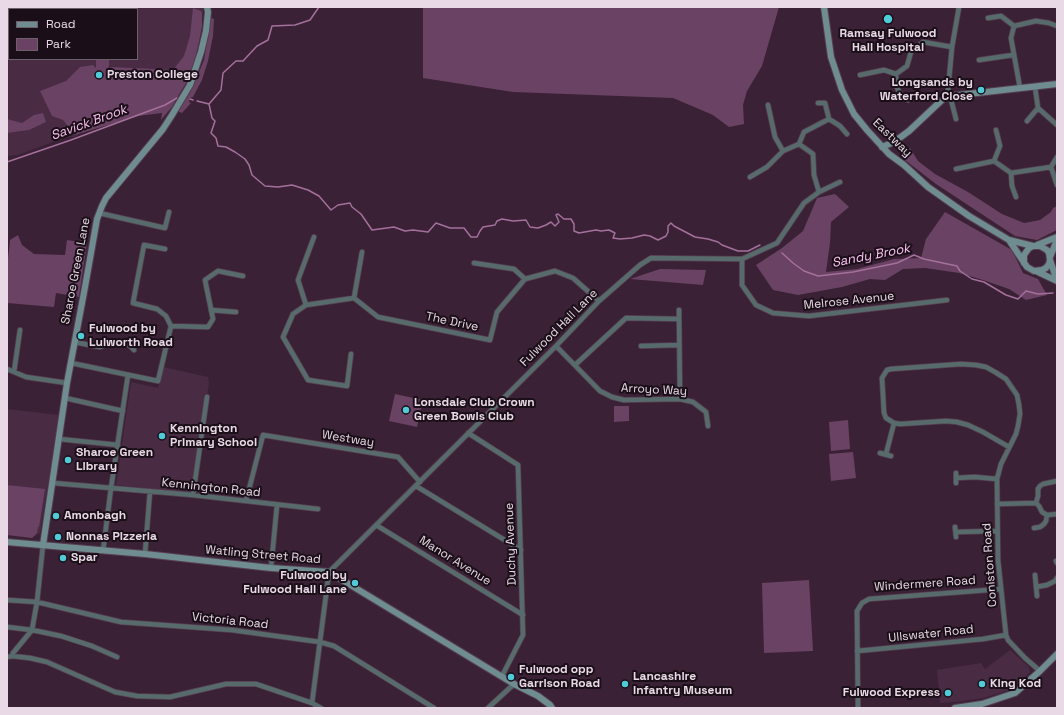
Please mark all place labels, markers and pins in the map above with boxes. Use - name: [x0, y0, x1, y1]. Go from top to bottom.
- marker: Ramsay Fulwood Hall Hospital: [882, 13, 894, 25]
- place label: Ramsay Fulwood Hall Hospital: [840, 27, 936, 55]
- place label: Preston College: [107, 68, 198, 82]
- marker: Preston College: [94, 70, 104, 80]
- place label: Longsands by Waterford Close: [880, 76, 973, 104]
- marker: Longsands by Waterford Close: [976, 85, 986, 95]
- place label: Fulwood by Lulworth Road: [89, 322, 173, 350]
- marker: Fulwood by Lulworth Road: [76, 331, 86, 341]
- place label: Lonsdale Club Crown Green Bowls Club: [414, 396, 535, 424]
- marker: Lonsdale Club Crown Green Bowls Club: [401, 405, 411, 415]
- place label: Kennington Primary School: [170, 422, 257, 450]
- marker: Kennington Primary School: [157, 431, 167, 441]
- place label: Sharoe Green Library: [76, 446, 153, 474]
- marker: Sharoe Green Library: [63, 455, 73, 465]
- place label: Amonbagh: [64, 509, 126, 523]
- marker: Amonbagh: [51, 511, 61, 521]
- place label: Nonnas Pizzeria: [66, 530, 157, 544]
- marker: Nonnas Pizzeria: [53, 532, 63, 542]
- place label: Spar: [71, 551, 98, 565]
- marker: Spar: [58, 553, 68, 563]
- place label: Fulwood by Fulwood Hall Lane: [243, 569, 347, 597]
- marker: Fulwood by Fulwood Hall Lane: [350, 578, 360, 588]
- place label: Fulwood opp Garrison Road: [519, 663, 600, 691]
- place label: Lancashire Infantry Museum: [633, 670, 732, 698]
- marker: Fulwood opp Garrison Road: [506, 672, 516, 682]
- place label: King Kod: [990, 677, 1041, 691]
- marker: Lancashire Infantry Museum: [620, 679, 630, 689]
- marker: King Kod: [977, 679, 987, 689]
- place label: Fulwood Express: [843, 686, 940, 700]
- marker: Fulwood Express: [943, 688, 953, 698]

